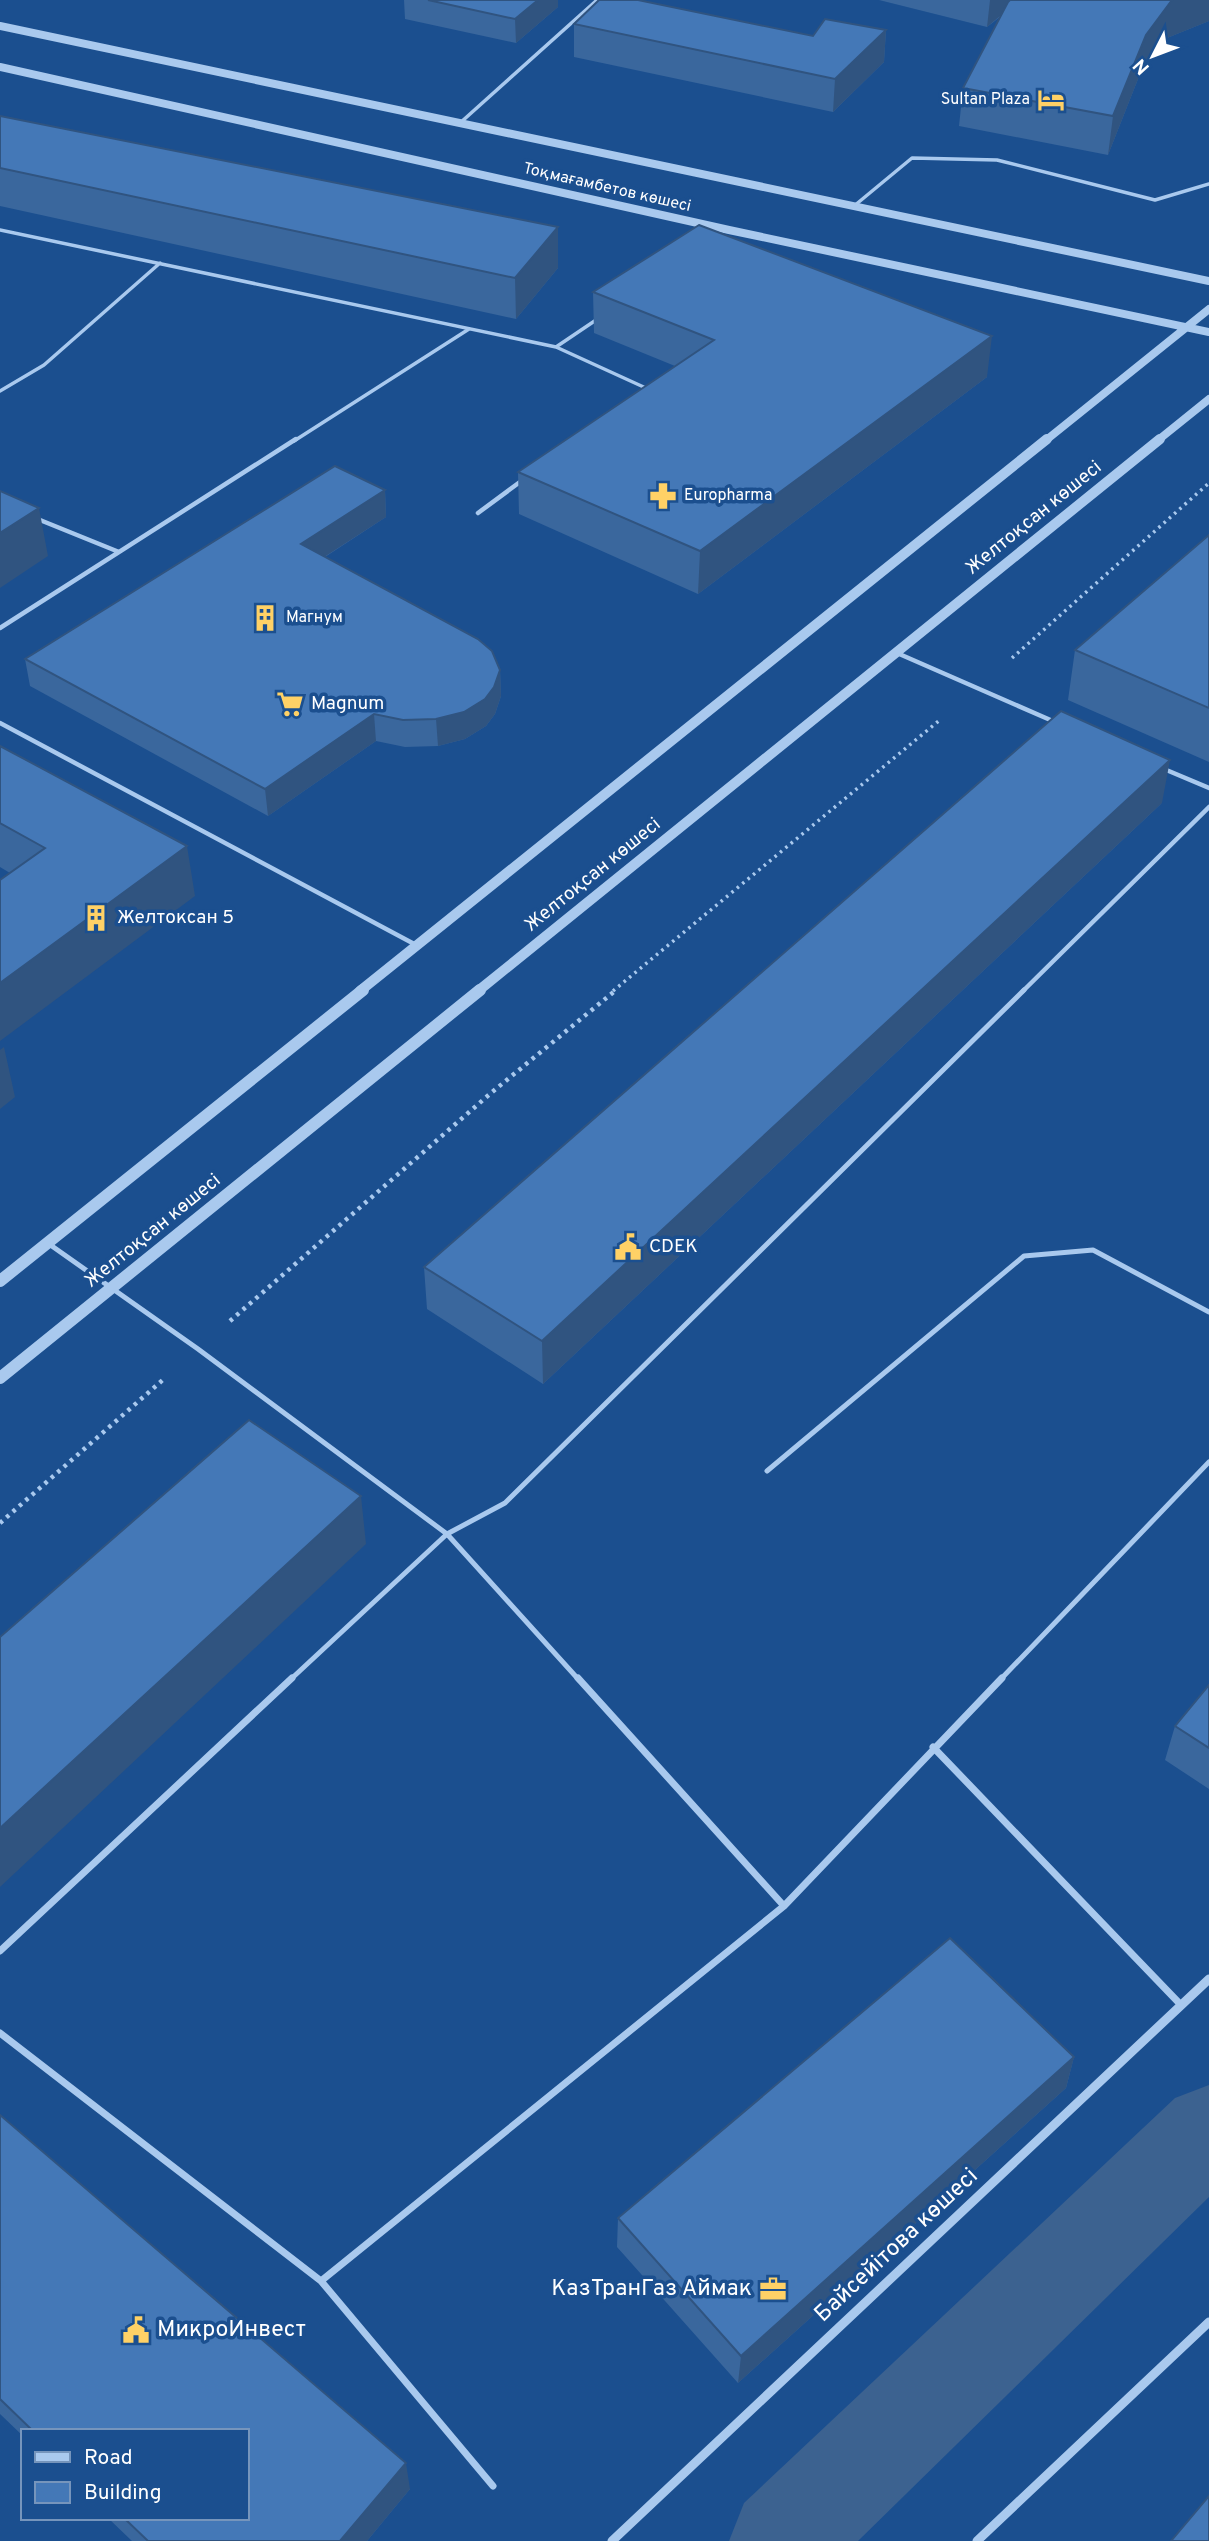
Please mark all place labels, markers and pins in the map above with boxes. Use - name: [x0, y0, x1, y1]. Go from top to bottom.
- hotel icon: Sultan Plaza: [1036, 85, 1066, 115]
- place label: Sultan Plaza: [941, 90, 1030, 110]
- pharmacy icon: Europharma: [648, 481, 678, 511]
- place label: Europharma: [684, 486, 772, 506]
- building icon: Магнум: [250, 603, 280, 633]
- place label: Магнум: [286, 608, 343, 628]
- supermarket icon: Magnum: [275, 689, 305, 719]
- place label: Magnum: [311, 692, 384, 716]
- building icon: Желтоксан 5: [81, 903, 111, 933]
- place label: Желтоксан 5: [117, 906, 234, 930]
- public building icon: CDEK: [613, 1232, 643, 1262]
- place label: CDEK: [649, 1235, 698, 1259]
- office icon: КазТранГаз Аймак: [758, 2274, 788, 2304]
- place label: КазТранГаз Аймак: [551, 2275, 752, 2304]
- public building icon: МикроИнвест: [121, 2315, 151, 2345]
- place label: МикроИнвест: [157, 2316, 306, 2345]

